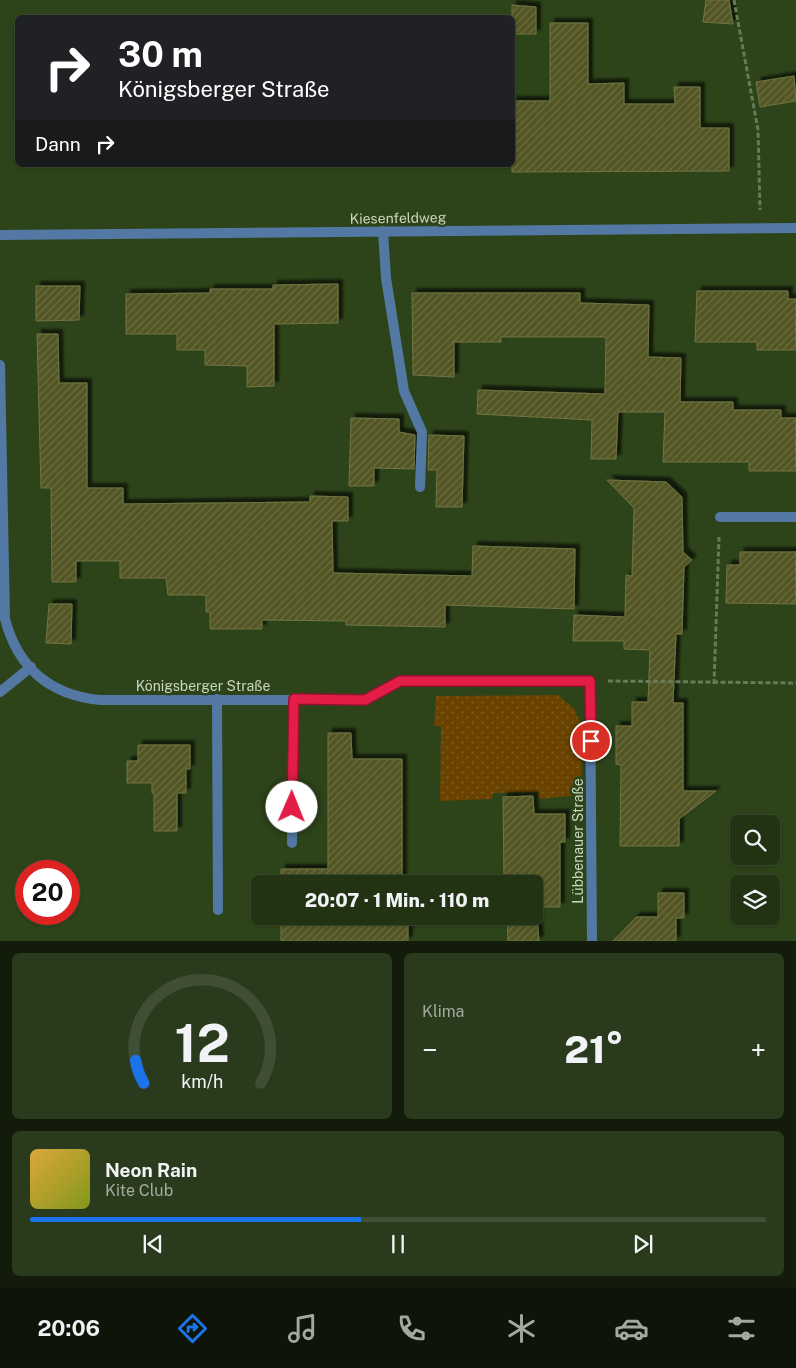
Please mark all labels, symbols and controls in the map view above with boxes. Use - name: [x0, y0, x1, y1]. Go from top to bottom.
- text: 30 m: [118, 34, 203, 75]
- icon: right: [35, 35, 100, 100]
- text: Königsberger Straße: [118, 76, 330, 102]
- icon: right: [91, 130, 119, 158]
- text: Dann: [35, 133, 81, 155]
- street label: Kiesenfeldweg: [349, 209, 447, 227]
- street label: Königsberger Straße: [136, 678, 270, 694]
- pin: [570, 720, 612, 762]
- icon: arrive: [577, 727, 605, 755]
- street label: Lübbenauer Straße: [570, 778, 586, 904]
- position arrow: [265, 780, 317, 832]
- map controls: [730, 815, 780, 925]
- button: search: [730, 815, 780, 865]
- speed limit sign: 20: [15, 860, 80, 925]
- button: layers: [730, 875, 780, 925]
- text: 20:07 · 1 Min. · 110 m: [305, 889, 489, 911]
- text: Klima: [422, 1002, 464, 1021]
- text: 12: [174, 1013, 230, 1074]
- text: 21°: [564, 1027, 624, 1072]
- text: −: [422, 1033, 438, 1066]
- text: +: [750, 1033, 766, 1066]
- text: km/h: [181, 1071, 223, 1092]
- text: Neon Rain: [105, 1159, 197, 1181]
- text: Kite Club: [105, 1181, 173, 1200]
- icon: previous: [139, 1230, 167, 1258]
- icon: pause: [384, 1230, 412, 1258]
- icon: next: [629, 1230, 657, 1258]
- icon: directions: [175, 1311, 210, 1346]
- icon: music: [285, 1311, 320, 1346]
- icon: phone: [394, 1311, 429, 1346]
- icon: climate: [504, 1311, 539, 1346]
- icon: car: [614, 1311, 649, 1346]
- icon: filters: [724, 1311, 759, 1346]
- text: 20:06: [37, 1315, 100, 1341]

